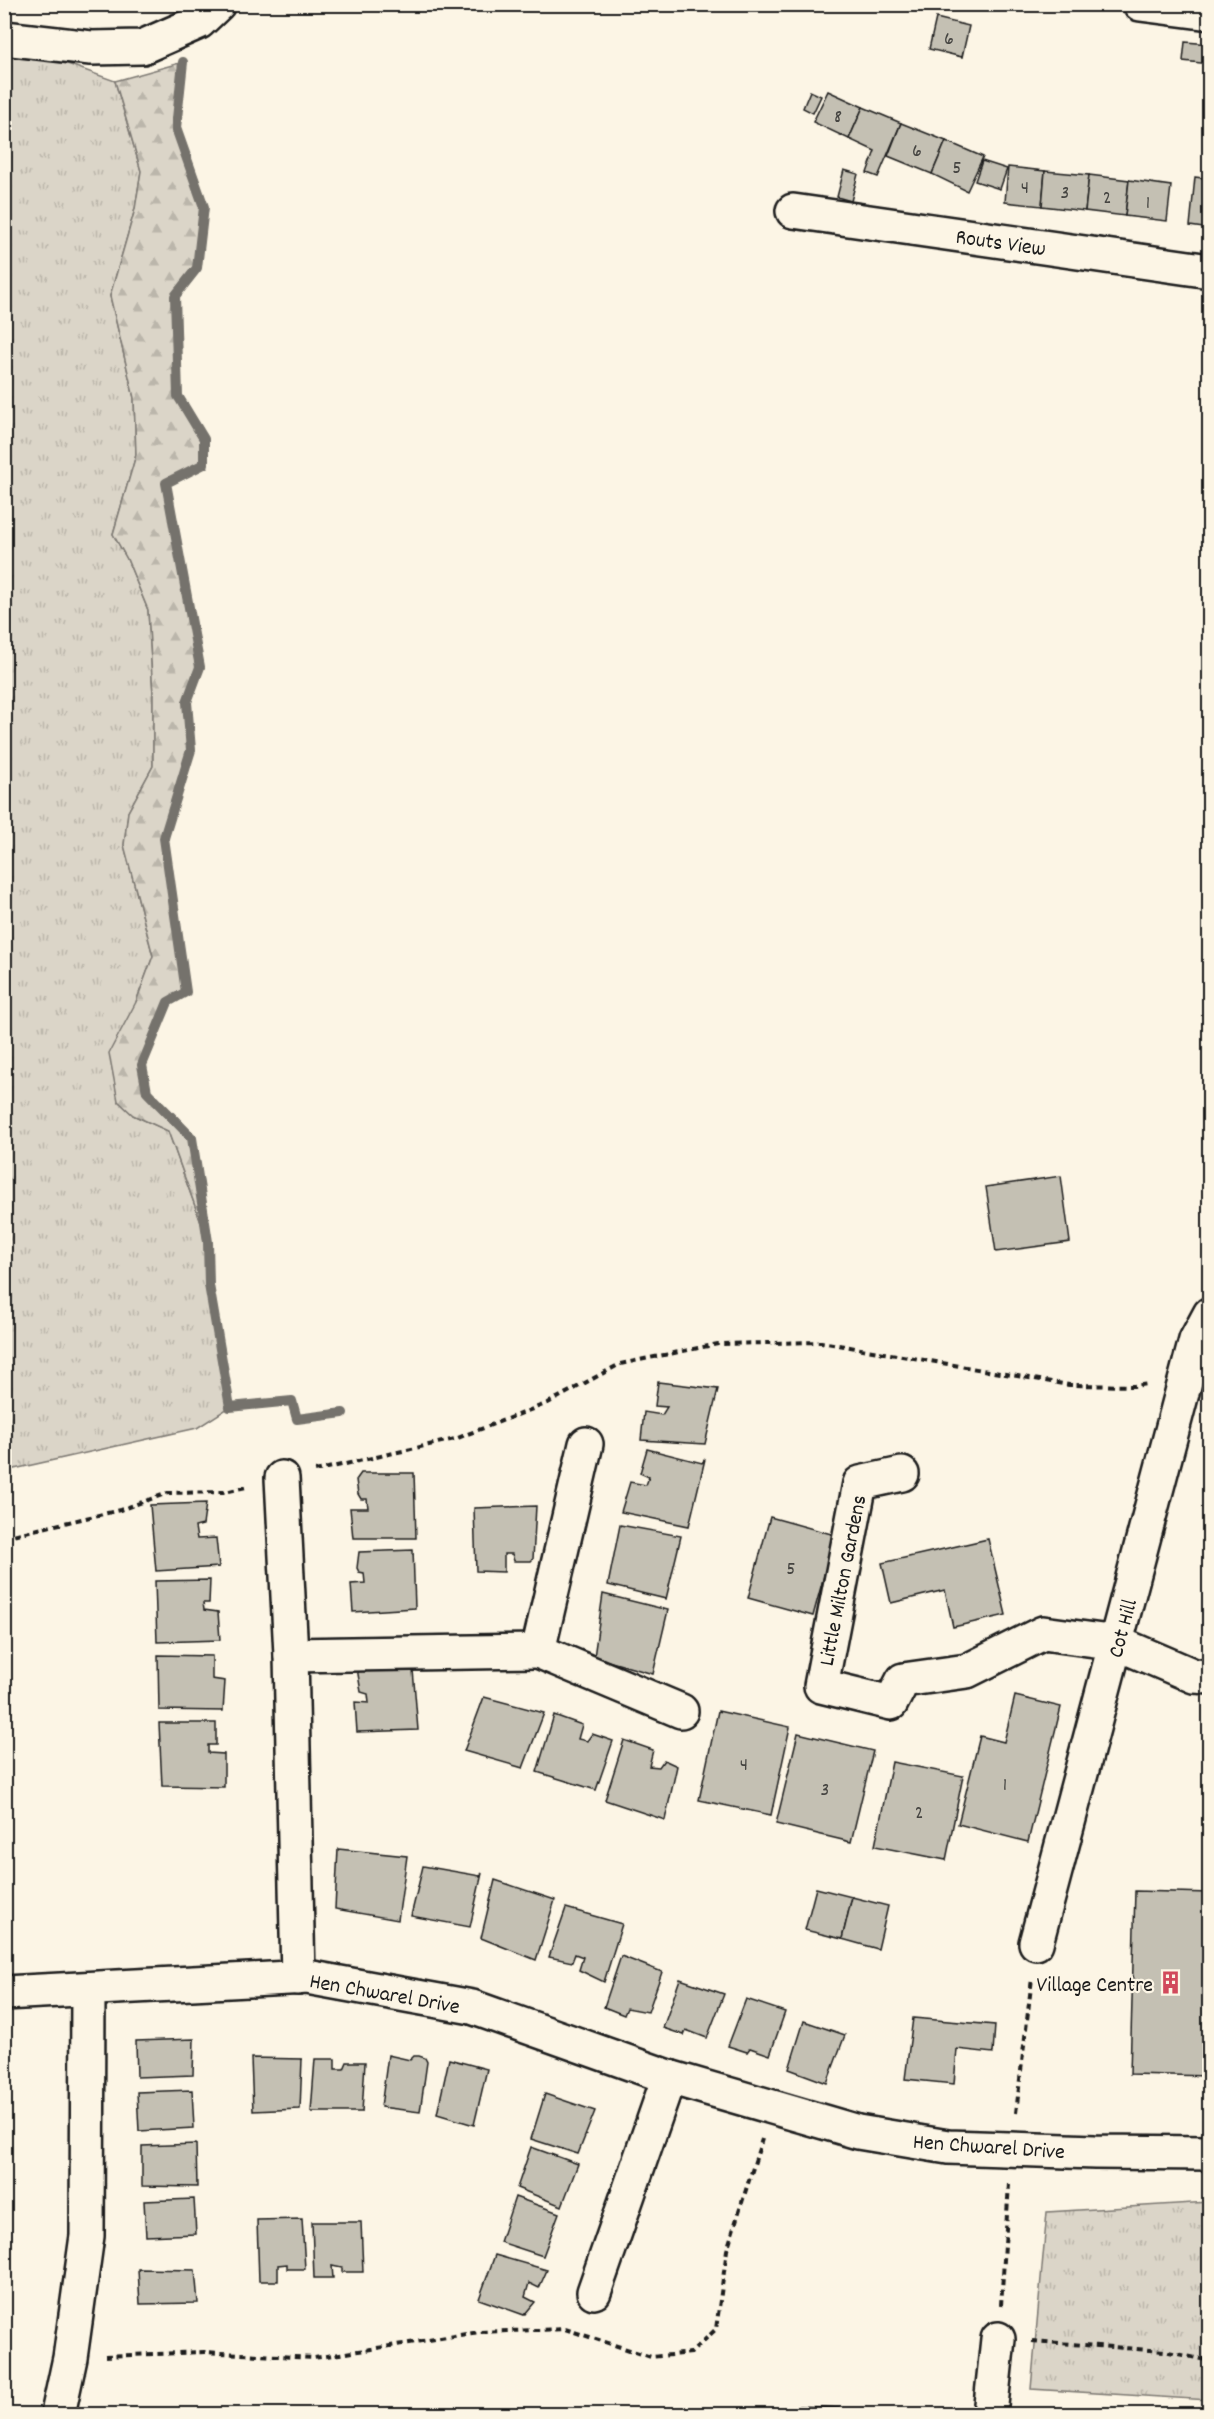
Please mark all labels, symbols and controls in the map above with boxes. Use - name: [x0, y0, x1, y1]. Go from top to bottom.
- house number: 6: [944, 26, 954, 54]
- house number: 8: [834, 104, 842, 132]
- house number: 6: [912, 138, 922, 166]
- house number: 5: [952, 155, 962, 183]
- house number: 4: [1021, 175, 1029, 203]
- house number: 3: [1061, 180, 1069, 208]
- house number: 2: [1103, 185, 1111, 213]
- house number: 1: [1146, 190, 1150, 218]
- street label: Routs View: [953, 223, 1048, 266]
- street label: Little Milton Gardens: [813, 1493, 876, 1669]
- house number: 5: [786, 1556, 796, 1584]
- street label: Cot Hill: [1102, 1596, 1147, 1662]
- house number: 4: [740, 1752, 748, 1780]
- house number: 1: [1003, 1772, 1007, 1800]
- house number: 3: [821, 1777, 829, 1805]
- house number: 2: [915, 1800, 923, 1828]
- street label: Hen Chwarel Drive: [307, 1967, 462, 2024]
- building icon: Village Centre: [1158, 1970, 1184, 1996]
- place label: Village Centre: [1037, 1971, 1153, 2002]
- street label: Hen Chwarel Drive: [912, 2128, 1066, 2169]

